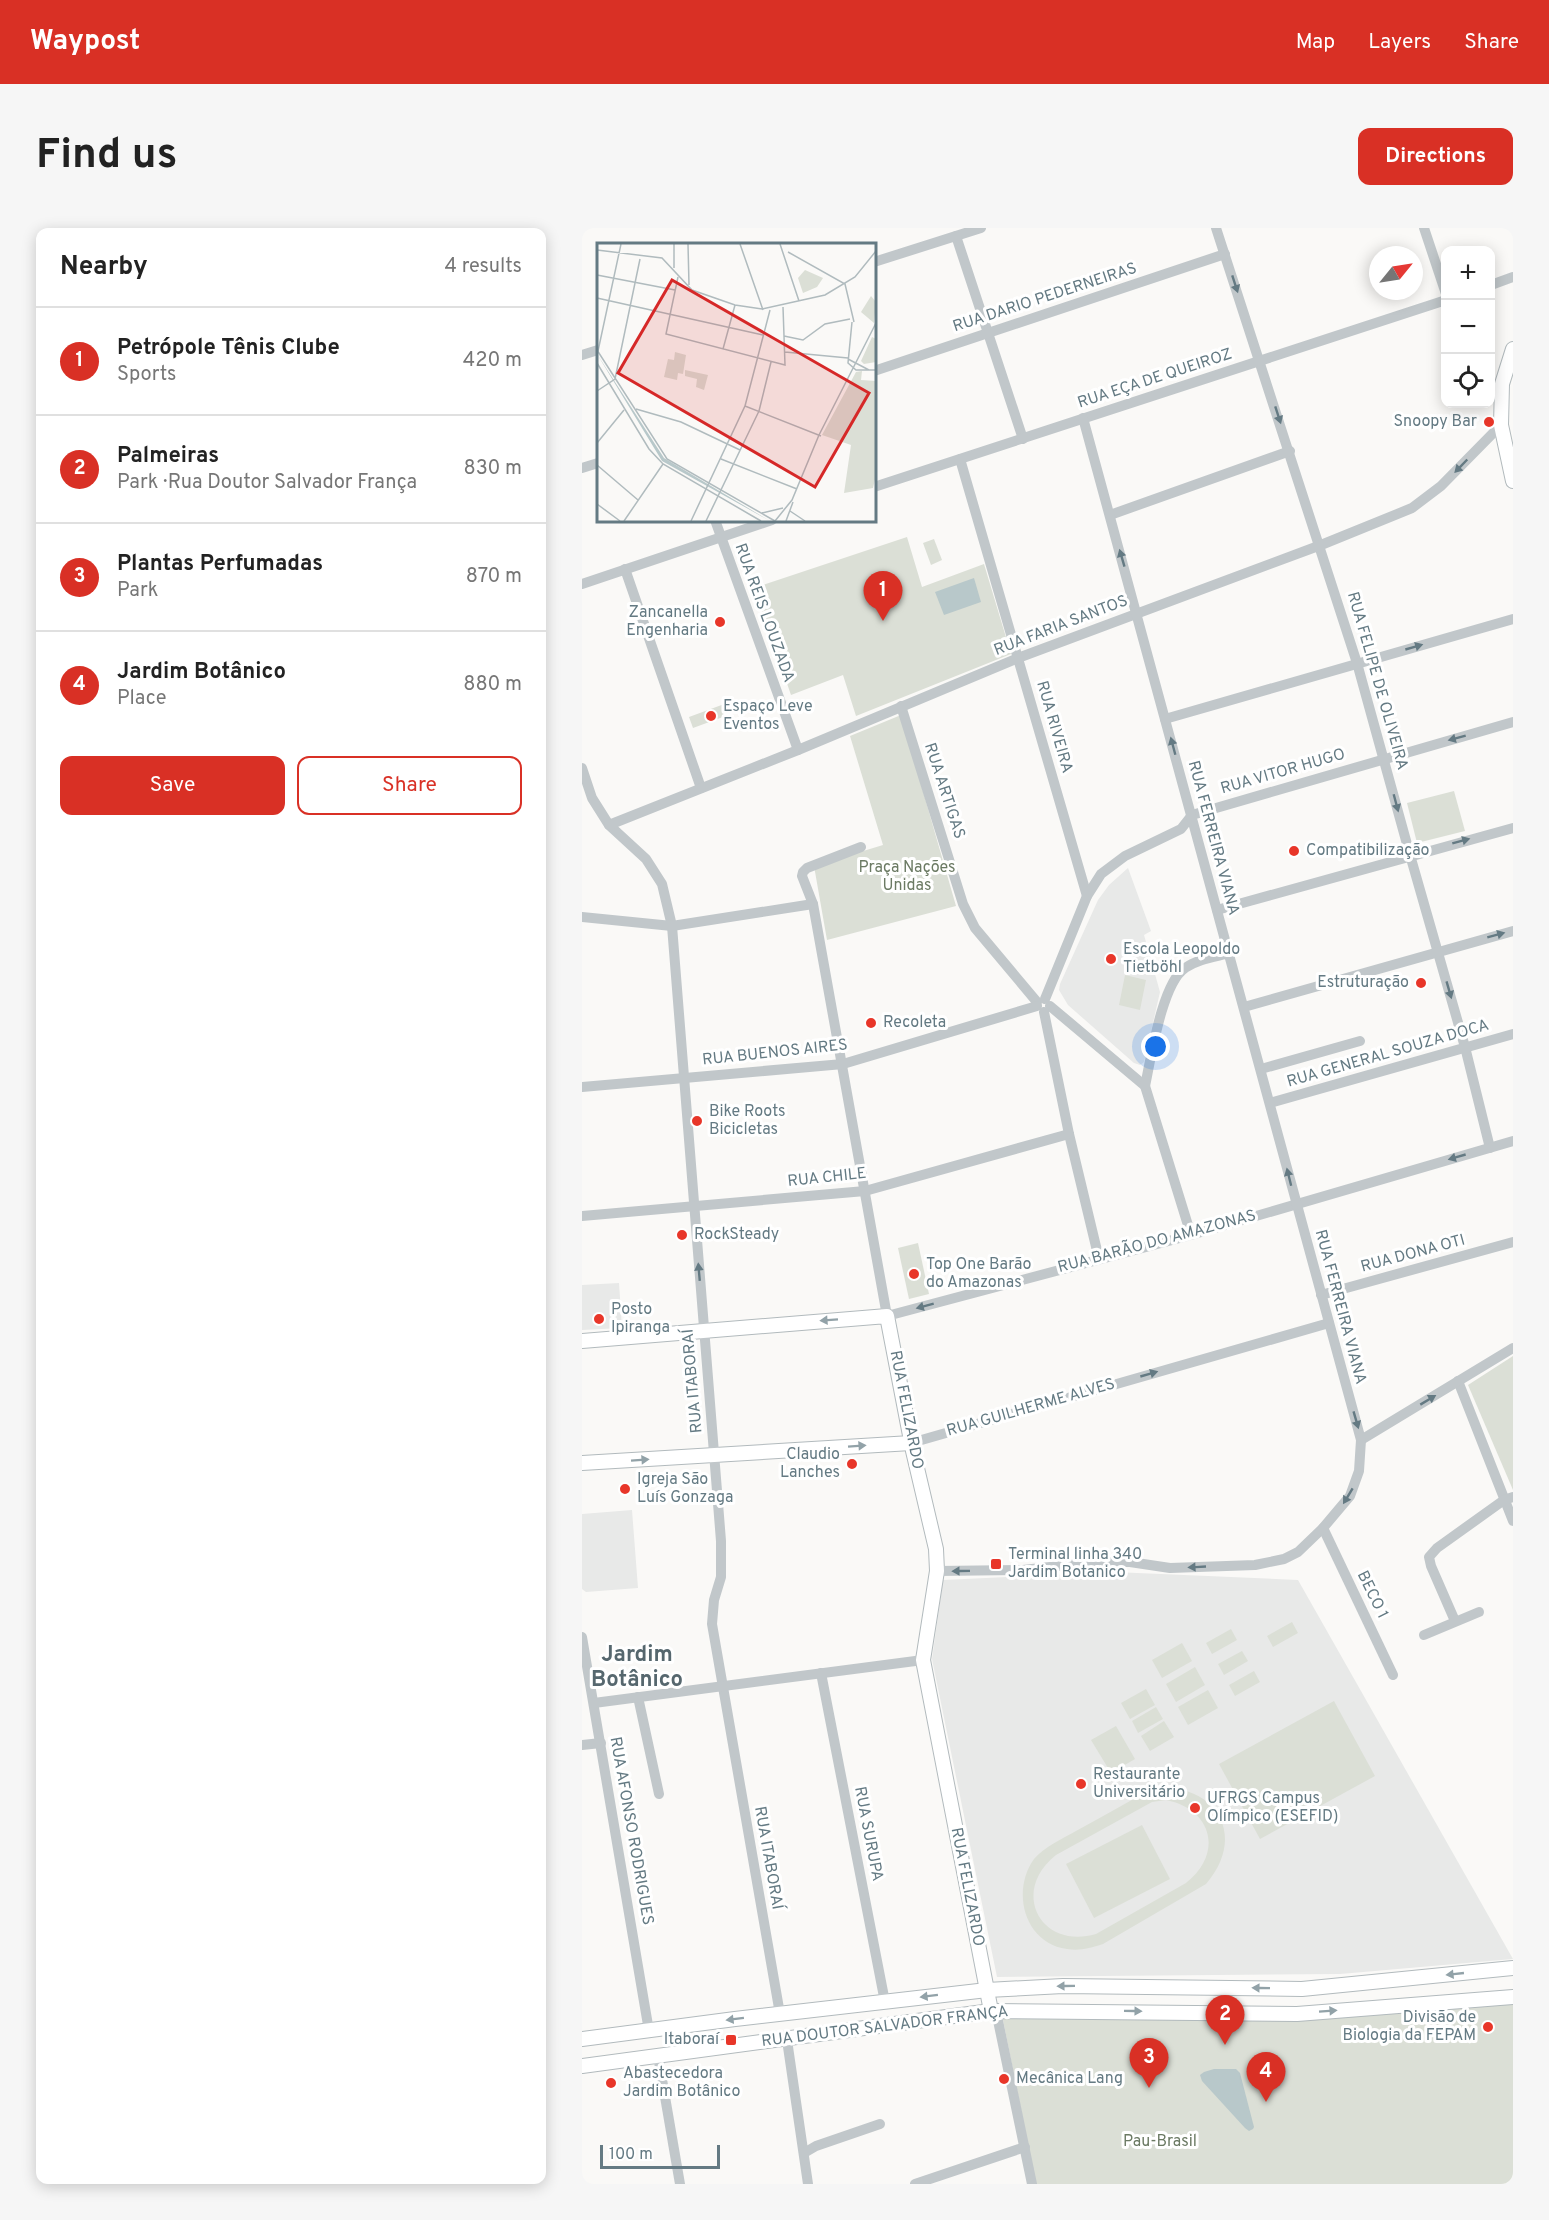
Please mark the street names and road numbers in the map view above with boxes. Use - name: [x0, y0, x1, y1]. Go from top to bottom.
- street label: RUA DARIO PEDERNEIRAS: [950, 259, 1140, 337]
- street label: RUA EÇA DE QUEIROZ: [1075, 345, 1235, 413]
- street label: RUA REIS LOUZADA: [730, 541, 798, 685]
- street label: RUA FELIPE DE OLIVEIRA: [1342, 590, 1412, 773]
- street label: RUA FARIA SANTOS: [991, 591, 1131, 661]
- street label: RUA RIVEIRA: [1031, 679, 1077, 776]
- street label: RUA ARTIGAS: [919, 741, 969, 841]
- street label: RUA VITOR HUGO: [1218, 745, 1348, 799]
- street label: RUA FERREIRA VIANA: [1183, 759, 1243, 918]
- street label: RUA GENERAL SOUZA DOCA: [1285, 1015, 1492, 1092]
- street label: RUA BUENOS AIRES: [701, 1035, 849, 1071]
- street label: RUA CHILE: [787, 1164, 867, 1192]
- street label: RUA BARÃO DO AMAZONAS: [1055, 1203, 1258, 1278]
- street label: RUA FERREIRA VIANA: [1310, 1228, 1370, 1387]
- street label: RUA DONA OTI: [1359, 1230, 1467, 1278]
- street label: RUA ITABORAÍ: [676, 1327, 708, 1434]
- street label: RUA FELIZARDO: [885, 1349, 927, 1471]
- street label: RUA GUILHERME ALVES: [945, 1374, 1117, 1442]
- street label: BECO 1: [1352, 1568, 1392, 1622]
- street label: RUA AFONSO RODRIGUES: [605, 1735, 657, 1927]
- street label: RUA SURUPA: [849, 1785, 887, 1883]
- street label: RUA ITABORAÍ: [749, 1804, 789, 1913]
- street label: RUA FELIZARDO: [946, 1826, 988, 1948]
- street label: RUA DOUTOR SALVADOR FRANÇA: [760, 2002, 1010, 2052]

